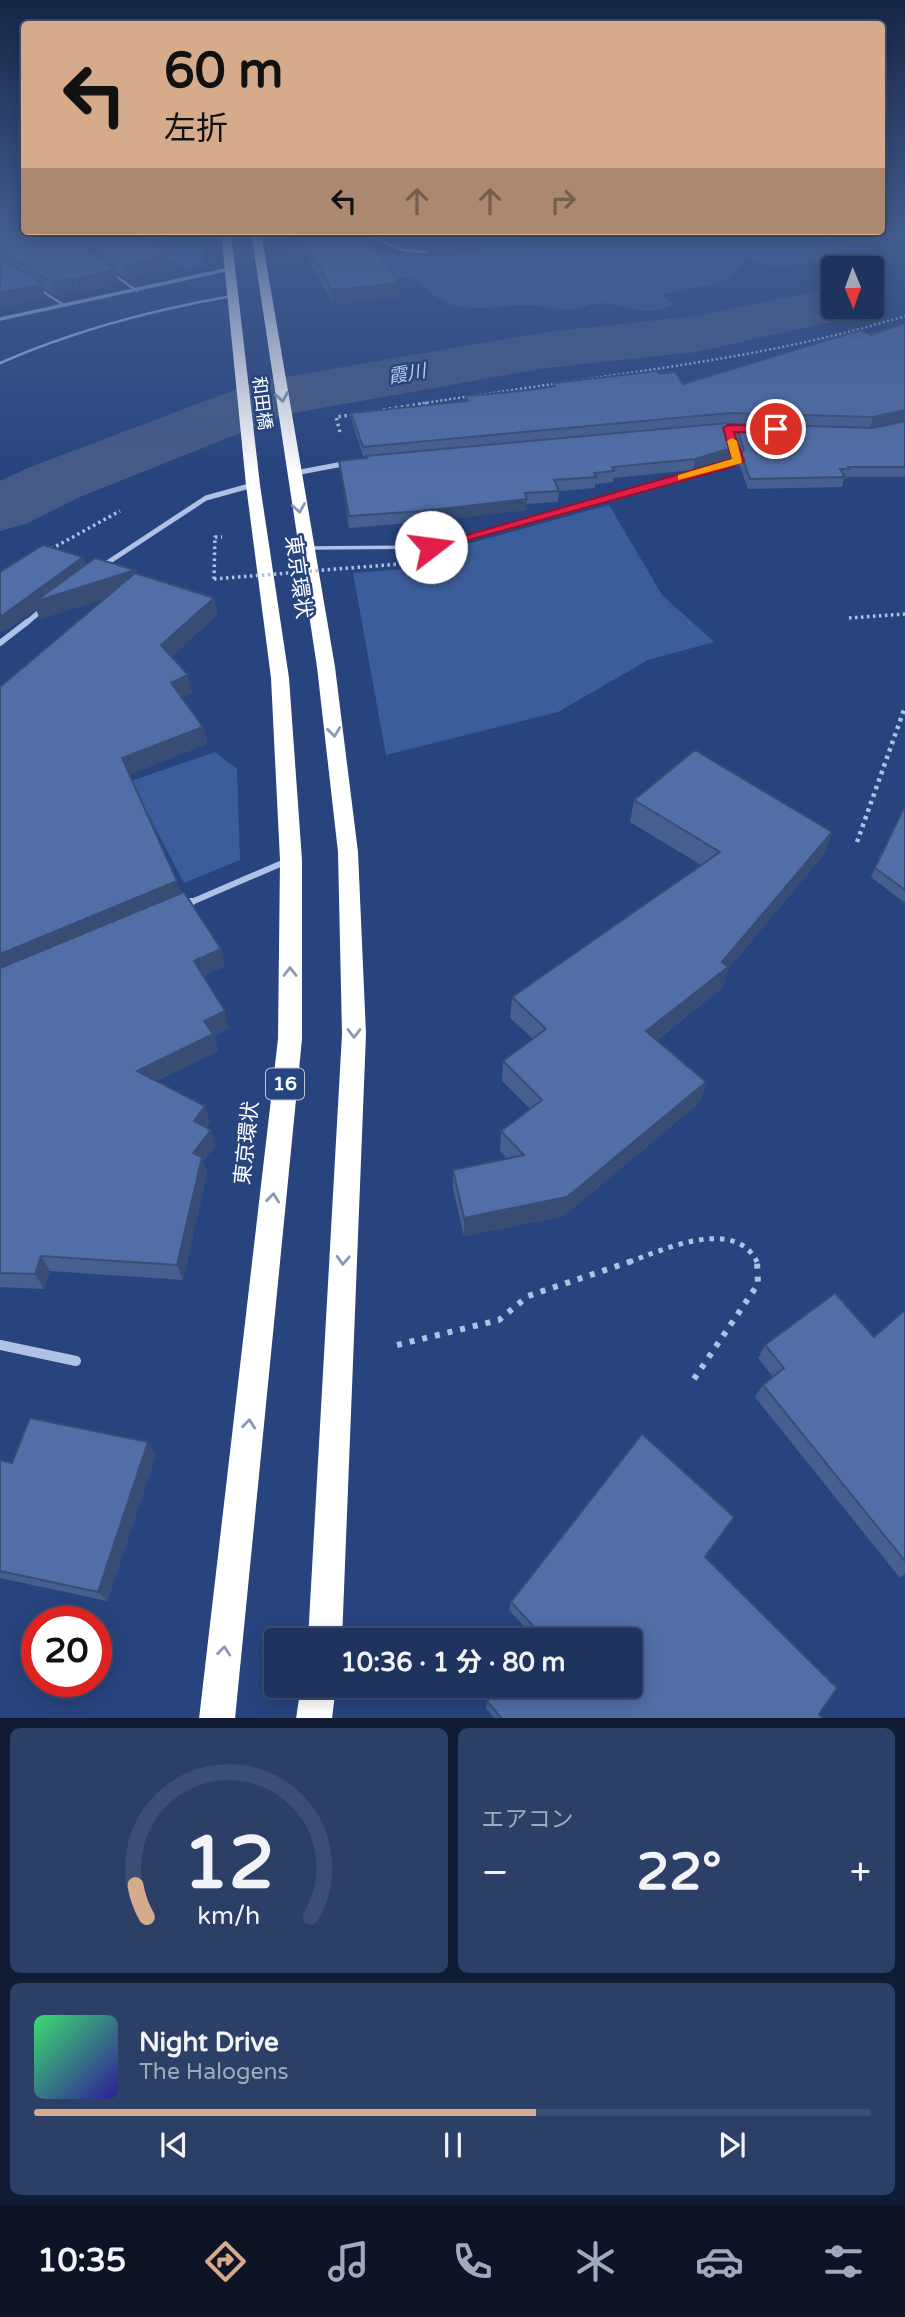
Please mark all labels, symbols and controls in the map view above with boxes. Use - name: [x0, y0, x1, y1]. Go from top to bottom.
- text: 60 m: [164, 42, 283, 101]
- icon: left: [49, 49, 140, 140]
- text: 左折: [164, 110, 228, 148]
- icon: left: [325, 182, 363, 220]
- icon: ahead: [398, 182, 436, 220]
- icon: ahead: [471, 182, 509, 220]
- icon: right: [544, 182, 582, 220]
- north arrow: [821, 256, 884, 318]
- map controls: [821, 256, 884, 319]
- water label: 霞川: [386, 360, 430, 388]
- street label: 和田橋: [248, 375, 276, 431]
- one-way arrow: [274, 391, 289, 403]
- pin: [746, 399, 806, 459]
- icon: arrive: [757, 410, 795, 448]
- one-way arrow: [291, 502, 306, 514]
- position arrow: [394, 510, 468, 584]
- street label: 東京環状: [280, 534, 316, 620]
- one-way arrow: [326, 727, 341, 738]
- one-way arrow: [282, 966, 298, 976]
- one-way arrow: [346, 1028, 362, 1038]
- road number: 16: [266, 1068, 304, 1100]
- street label: 東京環状: [230, 1100, 264, 1186]
- one-way arrow: [265, 1192, 280, 1204]
- one-way arrow: [336, 1255, 351, 1266]
- one-way arrow: [241, 1419, 256, 1430]
- speed limit sign: 20: [21, 1606, 112, 1697]
- one-way arrow: [217, 1645, 232, 1657]
- text: 10:36 · 1 分 · 80 m: [340, 1647, 566, 1678]
- text: エアコン: [482, 1806, 574, 1834]
- text: 12: [183, 1820, 274, 1908]
- text: 22°: [637, 1841, 722, 1904]
- text: −: [482, 1850, 509, 1896]
- text: +: [850, 1850, 871, 1896]
- text: km/h: [197, 1900, 260, 1930]
- text: Night Drive: [139, 2027, 279, 2058]
- text: The Halogens: [139, 2058, 288, 2086]
- icon: previous: [155, 2126, 193, 2164]
- icon: pause: [434, 2126, 472, 2164]
- icon: next: [713, 2126, 751, 2164]
- icon: directions: [201, 2237, 250, 2286]
- icon: music: [324, 2237, 373, 2286]
- icon: phone: [448, 2237, 497, 2286]
- icon: climate: [571, 2237, 620, 2286]
- icon: car: [695, 2237, 744, 2286]
- icon: filters: [819, 2237, 868, 2286]
- text: 10:35: [37, 2242, 126, 2280]

